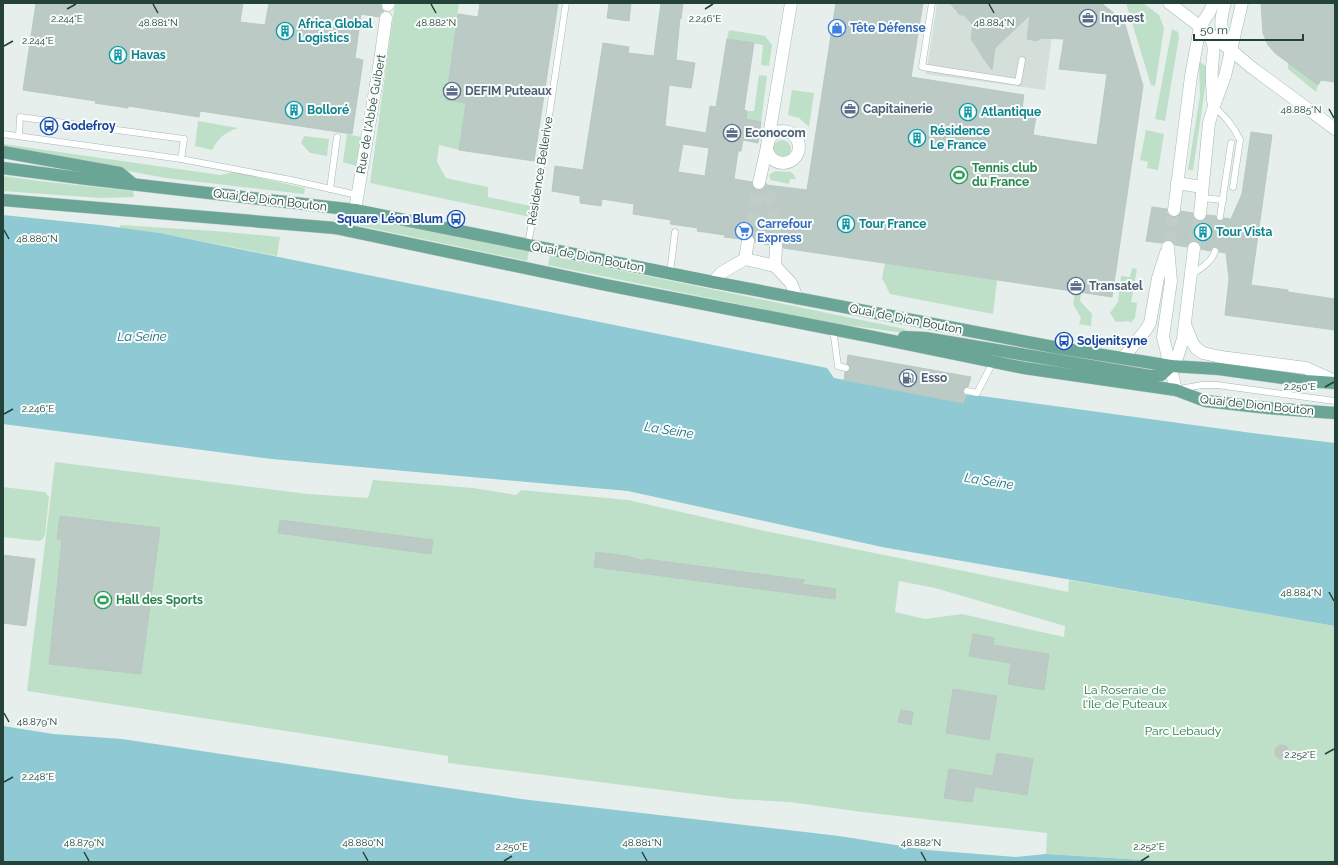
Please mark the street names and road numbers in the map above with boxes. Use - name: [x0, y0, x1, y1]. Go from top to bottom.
- street label: Rue de l'Abbé Guibert: [354, 53, 388, 175]
- street label: Résidence Bellerive: [524, 116, 556, 226]
- street label: Quai de Dion Bouton: [212, 186, 328, 214]
- street label: Quai de Dion Bouton: [530, 239, 646, 275]
- street label: Quai de Dion Bouton: [848, 301, 964, 337]
- street label: Quai de Dion Bouton: [1199, 392, 1315, 418]

